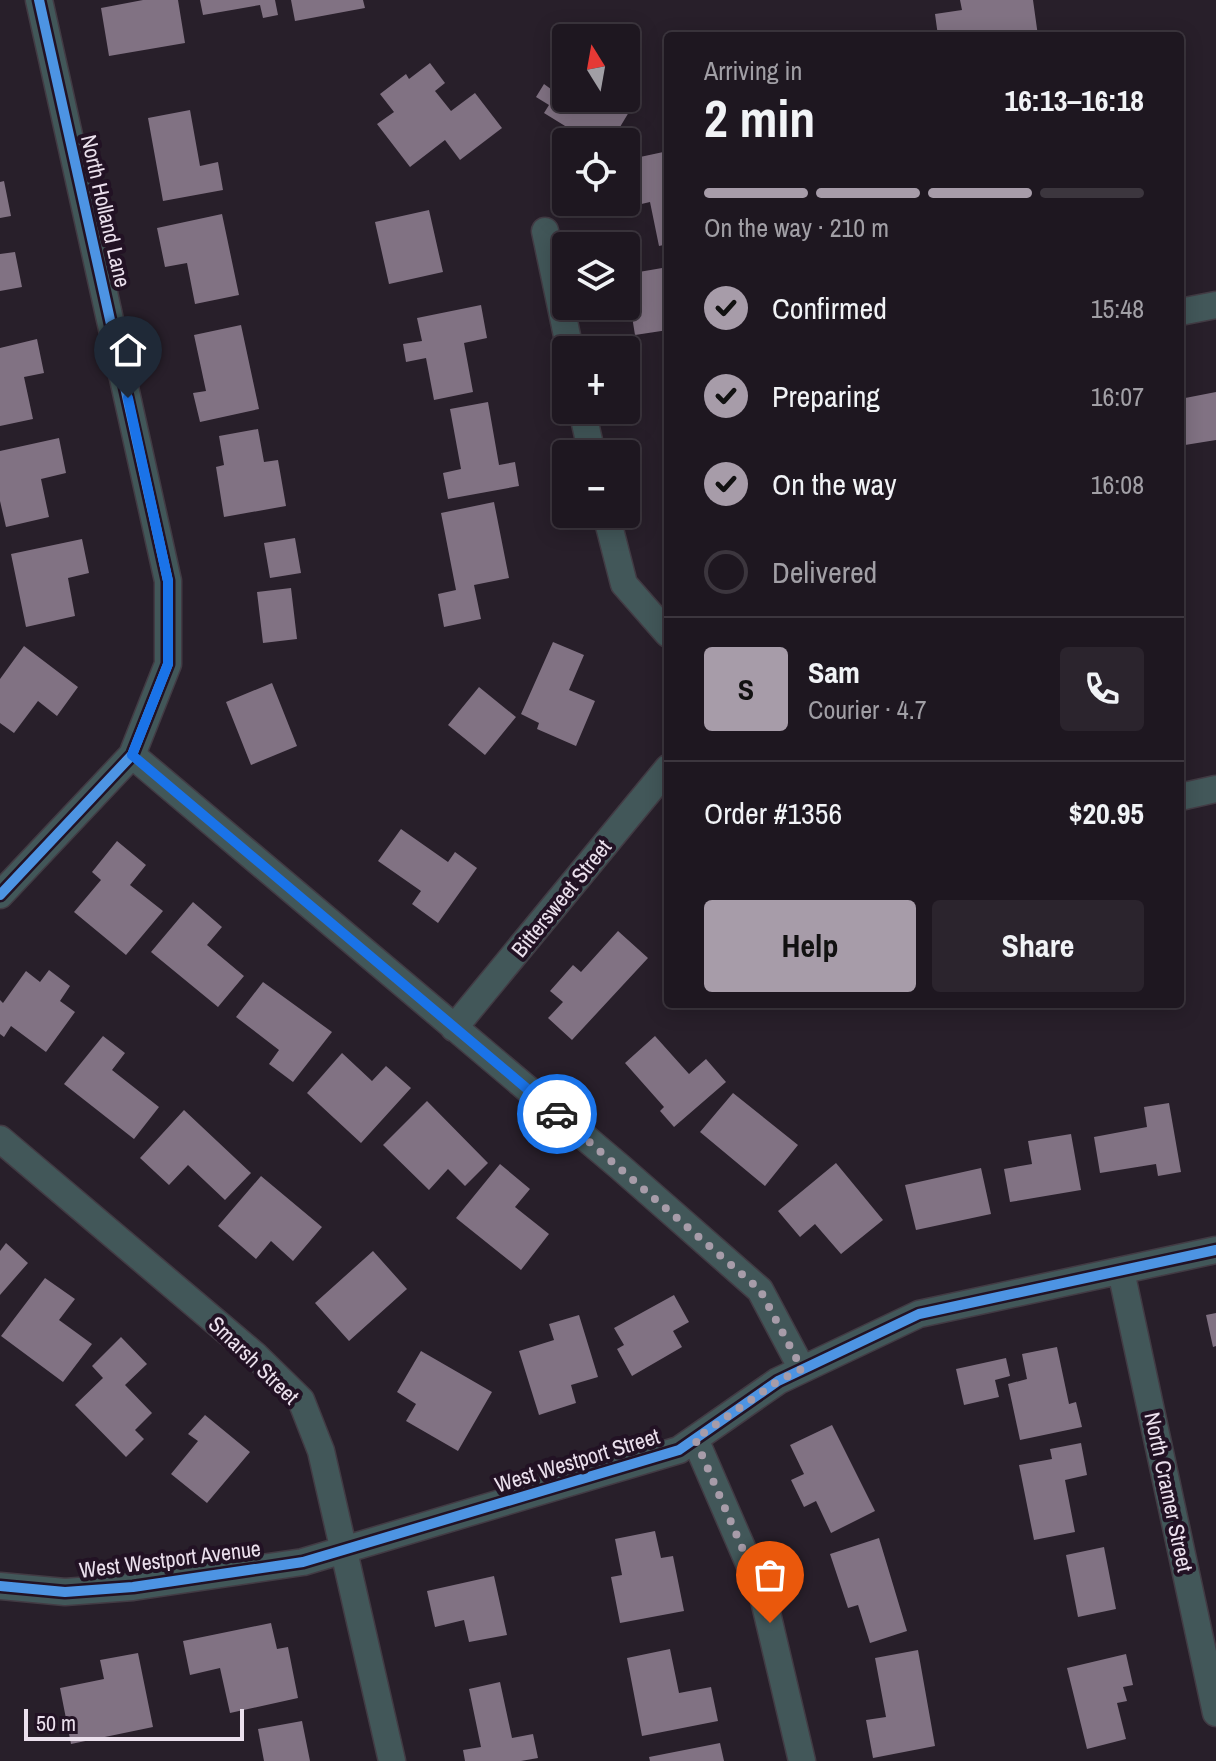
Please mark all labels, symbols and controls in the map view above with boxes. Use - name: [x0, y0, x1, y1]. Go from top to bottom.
- north arrow: [552, 24, 640, 112]
- map controls: [552, 24, 640, 528]
- text: Arriving in: [704, 53, 802, 88]
- text: 16:13–16:18: [1005, 80, 1144, 120]
- text: 2 min: [704, 83, 815, 153]
- button: locate: [552, 128, 640, 216]
- street label: North Holland Lane: [74, 132, 138, 290]
- text: On the way · 210 m: [704, 210, 889, 245]
- button: layers: [552, 232, 640, 320]
- icon: check: [704, 286, 748, 330]
- text: Confirmed: [772, 288, 887, 328]
- text: 15:48: [1091, 291, 1144, 326]
- pin: [94, 316, 162, 398]
- icon: home: [106, 328, 150, 372]
- button: +: [552, 336, 640, 424]
- icon: check: [704, 374, 748, 418]
- text: Preparing: [772, 376, 880, 416]
- text: 16:07: [1091, 379, 1144, 414]
- button: −: [552, 440, 640, 528]
- icon: check: [704, 462, 748, 506]
- text: On the way: [772, 464, 896, 504]
- text: 16:08: [1091, 467, 1144, 502]
- text: Delivered: [772, 552, 877, 592]
- button: phone: [1060, 647, 1144, 731]
- text: Sam: [808, 652, 860, 692]
- text: S: [738, 669, 754, 709]
- text: Courier · 4.7: [808, 692, 927, 727]
- text: Order #1356: [704, 793, 842, 833]
- text: $20.95: [1069, 793, 1144, 833]
- street label: Bittersweet Street: [504, 833, 618, 963]
- button: Help: [704, 900, 916, 992]
- button: Share: [932, 900, 1144, 992]
- courier: [517, 1074, 597, 1154]
- icon: car: [535, 1092, 579, 1136]
- street label: Smarsh Street: [202, 1309, 306, 1411]
- street label: North Cramer Street: [1137, 1409, 1201, 1575]
- street label: West Westport Street: [491, 1421, 663, 1499]
- street label: West Westport Avenue: [78, 1533, 262, 1585]
- pin: [736, 1541, 804, 1623]
- icon: bag: [748, 1553, 792, 1597]
- scale bar: [24, 1705, 244, 1741]
- text: 50 m: [36, 1708, 76, 1738]

